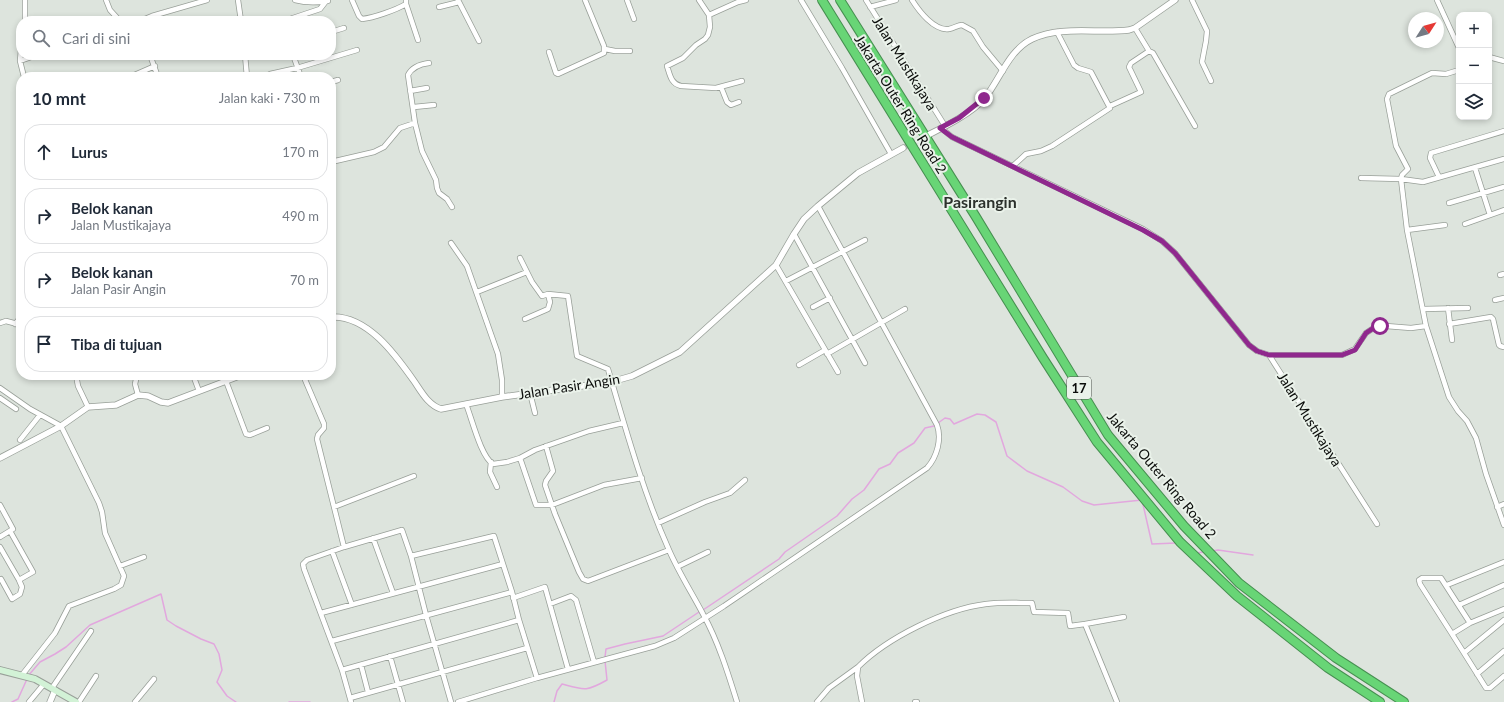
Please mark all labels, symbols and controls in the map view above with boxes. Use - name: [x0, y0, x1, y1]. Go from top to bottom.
- north arrow: [1408, 12, 1444, 48]
- map controls: [1456, 12, 1492, 120]
- button: +: [1456, 12, 1492, 48]
- street label: Jalan Mustikajaya: [869, 13, 941, 113]
- search box: [16, 16, 336, 60]
- icon: search: [30, 27, 52, 49]
- text: Cari di sini: [62, 29, 130, 47]
- street label: Jakarta Outer Ring Road 2: [851, 31, 951, 177]
- button: −: [1456, 48, 1492, 84]
- button: layers: [1456, 84, 1492, 120]
- text: 10 mnt: [32, 88, 86, 109]
- route end: [975, 89, 993, 107]
- text: Jalan kaki · 730 m: [219, 90, 320, 106]
- icon: ahead: [33, 141, 55, 163]
- text: Lurus: [71, 143, 108, 161]
- text: 170 m: [282, 144, 319, 160]
- district label: Pasirangin: [943, 192, 1017, 211]
- text: Belok kanan: [71, 199, 153, 217]
- icon: right: [33, 205, 55, 227]
- text: 490 m: [282, 208, 319, 224]
- text: Jalan Mustikajaya: [71, 217, 171, 233]
- text: Belok kanan: [71, 263, 153, 281]
- icon: right: [33, 269, 55, 291]
- text: 70 m: [290, 272, 319, 288]
- text: Jalan Pasir Angin: [71, 281, 166, 297]
- route start: [1371, 317, 1389, 335]
- icon: arrive: [33, 333, 55, 355]
- text: Tiba di tujuan: [71, 335, 162, 353]
- street label: Jalan Mustikajaya: [1274, 369, 1346, 469]
- street label: Jalan Pasir Angin: [517, 370, 621, 402]
- road number: 17: [1067, 377, 1091, 399]
- street label: Jakarta Outer Ring Road 2: [1104, 408, 1220, 542]

